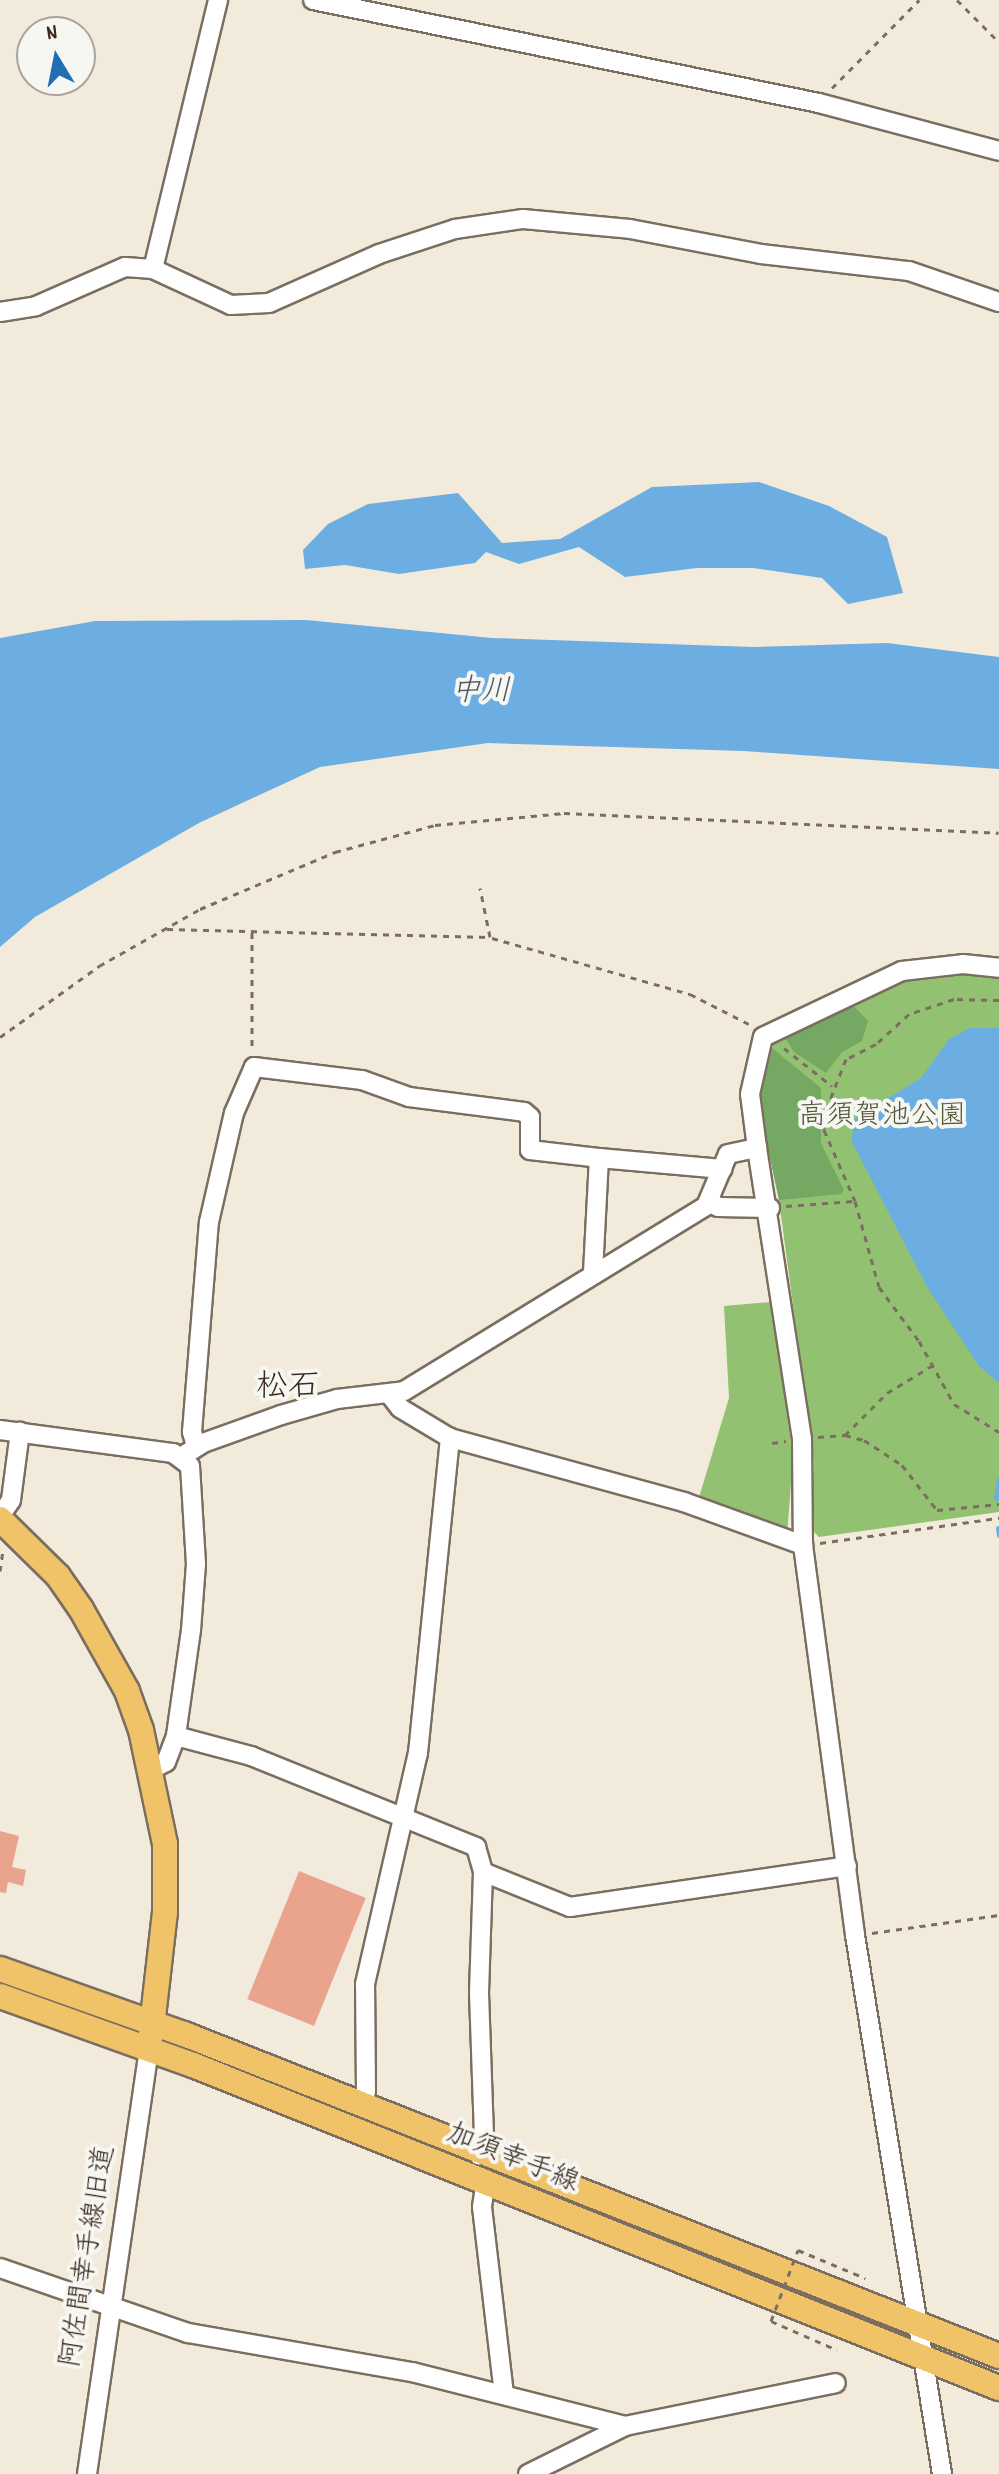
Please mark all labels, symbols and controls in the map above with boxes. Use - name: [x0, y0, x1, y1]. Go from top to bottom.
- north arrow: [16, 16, 96, 96]
- text: N: [44, 18, 60, 50]
- water label: 中川: [451, 676, 511, 712]
- park label: 高須賀池公園: [798, 1101, 966, 1135]
- district label: 松石: [256, 1370, 320, 1408]
- street label: 加須幸手線: [441, 2118, 583, 2202]
- street label: 阿佐間幸手線旧道: [56, 2144, 124, 2370]

